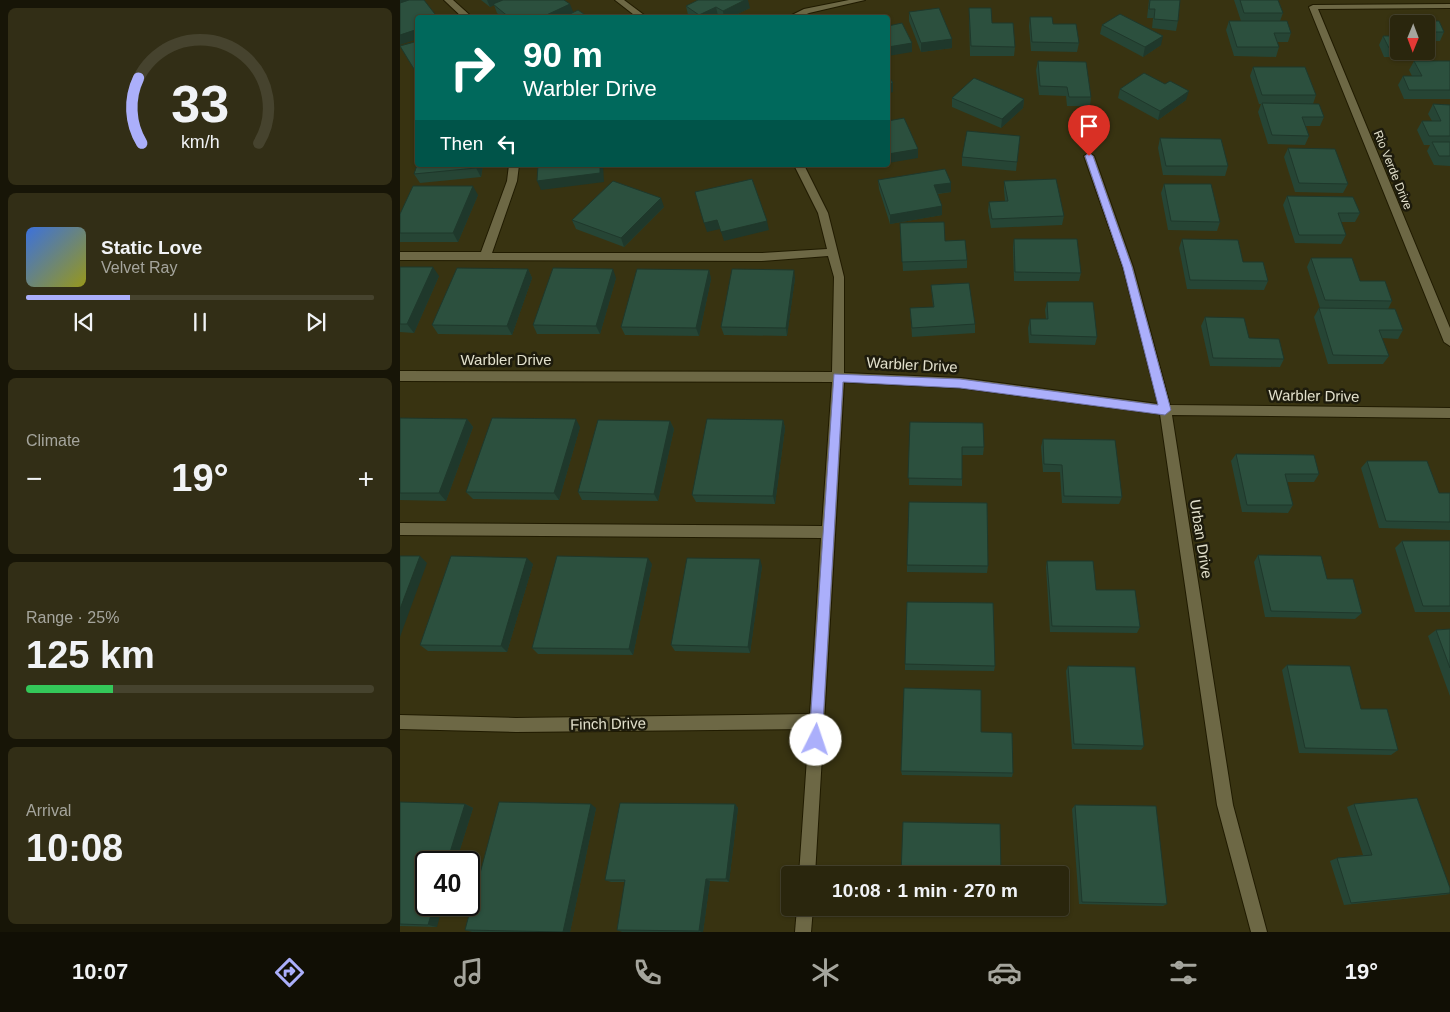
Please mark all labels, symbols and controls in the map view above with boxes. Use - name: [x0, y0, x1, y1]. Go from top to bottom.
- north arrow: [1390, 15, 1435, 60]
- map controls: [1390, 15, 1435, 60]
- icon: right: [440, 35, 505, 100]
- text: 90 m: [523, 35, 603, 74]
- text: 33: [171, 75, 229, 133]
- text: Warbler Drive: [523, 76, 657, 101]
- pin: [1068, 105, 1110, 156]
- icon: arrive: [1075, 112, 1103, 140]
- street label: Rio Verde Drive: [1371, 128, 1415, 212]
- icon: left: [493, 130, 521, 158]
- text: km/h: [181, 132, 219, 152]
- text: Then: [440, 133, 483, 154]
- text: Static Love: [101, 237, 202, 258]
- text: Velvet Ray: [101, 259, 177, 276]
- icon: previous: [70, 308, 98, 336]
- icon: pause: [186, 308, 214, 336]
- icon: next: [302, 308, 330, 336]
- street label: Warbler Drive: [460, 351, 552, 368]
- street label: Warbler Drive: [866, 354, 958, 375]
- street label: Warbler Drive: [1268, 386, 1360, 405]
- text: Climate: [26, 432, 80, 449]
- text: 19°: [171, 457, 229, 499]
- text: −: [26, 463, 42, 494]
- text: +: [358, 463, 374, 494]
- street label: Urban Drive: [1187, 498, 1216, 580]
- text: Range · 25%: [26, 609, 119, 626]
- text: 125 km: [26, 634, 155, 676]
- position arrow: [789, 713, 841, 765]
- street label: Finch Drive: [570, 714, 646, 733]
- text: Arrival: [26, 802, 71, 819]
- text: 10:08: [26, 827, 123, 869]
- speed limit sign: 40: [415, 851, 480, 916]
- text: 10:08 · 1 min · 270 m: [832, 880, 1018, 901]
- icon: directions: [272, 955, 307, 990]
- icon: music: [451, 955, 486, 990]
- icon: phone: [630, 955, 665, 990]
- icon: climate: [808, 955, 843, 990]
- icon: car: [987, 955, 1022, 990]
- icon: filters: [1166, 955, 1201, 990]
- text: 10:07: [72, 959, 128, 984]
- text: 19°: [1345, 959, 1378, 984]

